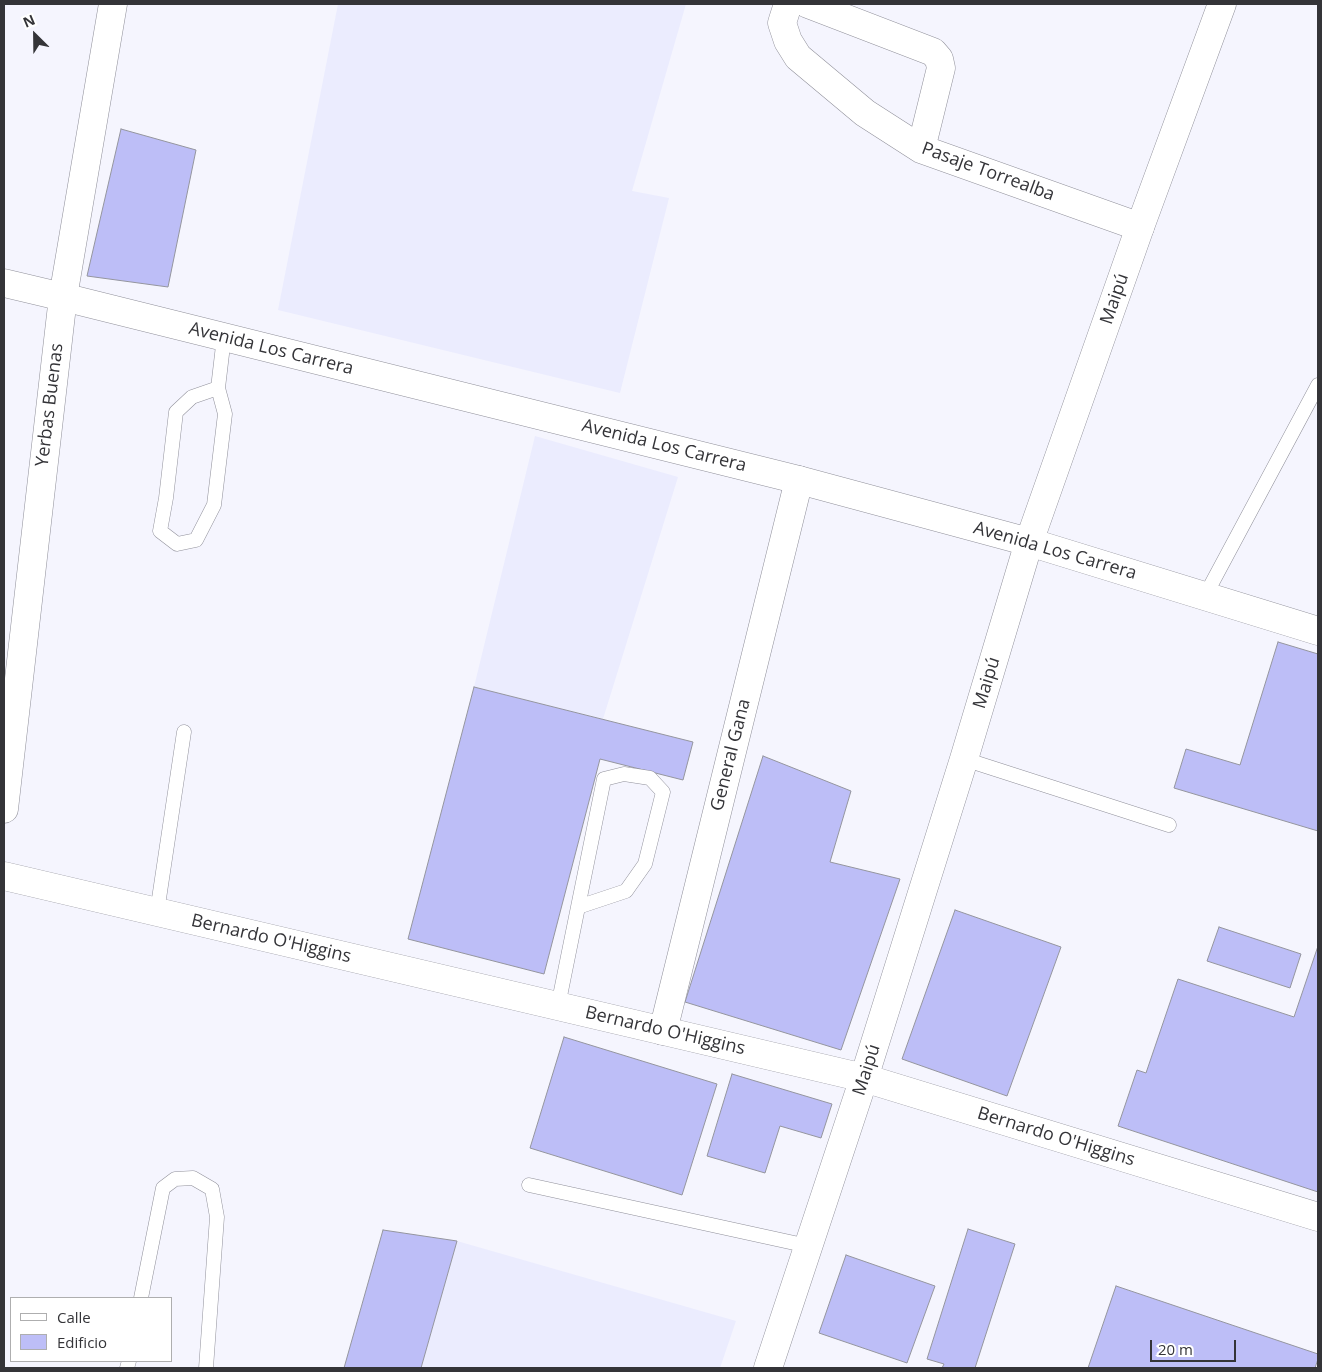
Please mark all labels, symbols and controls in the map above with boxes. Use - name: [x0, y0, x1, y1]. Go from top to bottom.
- north arrow: [10, 10, 60, 60]
- text: N: [20, 10, 38, 32]
- street label: Pasaje Torrealba: [919, 138, 1057, 206]
- street label: Maipú: [1096, 271, 1134, 327]
- street label: Avenida Los Carrera: [187, 318, 355, 380]
- street label: Yerbas Buenas: [32, 342, 68, 468]
- street label: Avenida Los Carrera: [580, 415, 748, 477]
- street label: Avenida Los Carrera: [971, 517, 1139, 585]
- street label: Maipú: [969, 655, 1005, 711]
- street label: General Gana: [707, 697, 755, 813]
- street label: Bernardo O'Higgins: [189, 910, 353, 968]
- street label: Bernardo O'Higgins: [583, 1002, 747, 1060]
- street label: Maipú: [849, 1042, 885, 1098]
- street label: Bernardo O'Higgins: [975, 1103, 1137, 1171]
- legend: [10, 1297, 172, 1362]
- text: Calle: [57, 1307, 91, 1327]
- scale bar: [1152, 1330, 1238, 1362]
- text: Edificio: [57, 1332, 107, 1352]
- text: 20 m: [1158, 1339, 1193, 1359]

